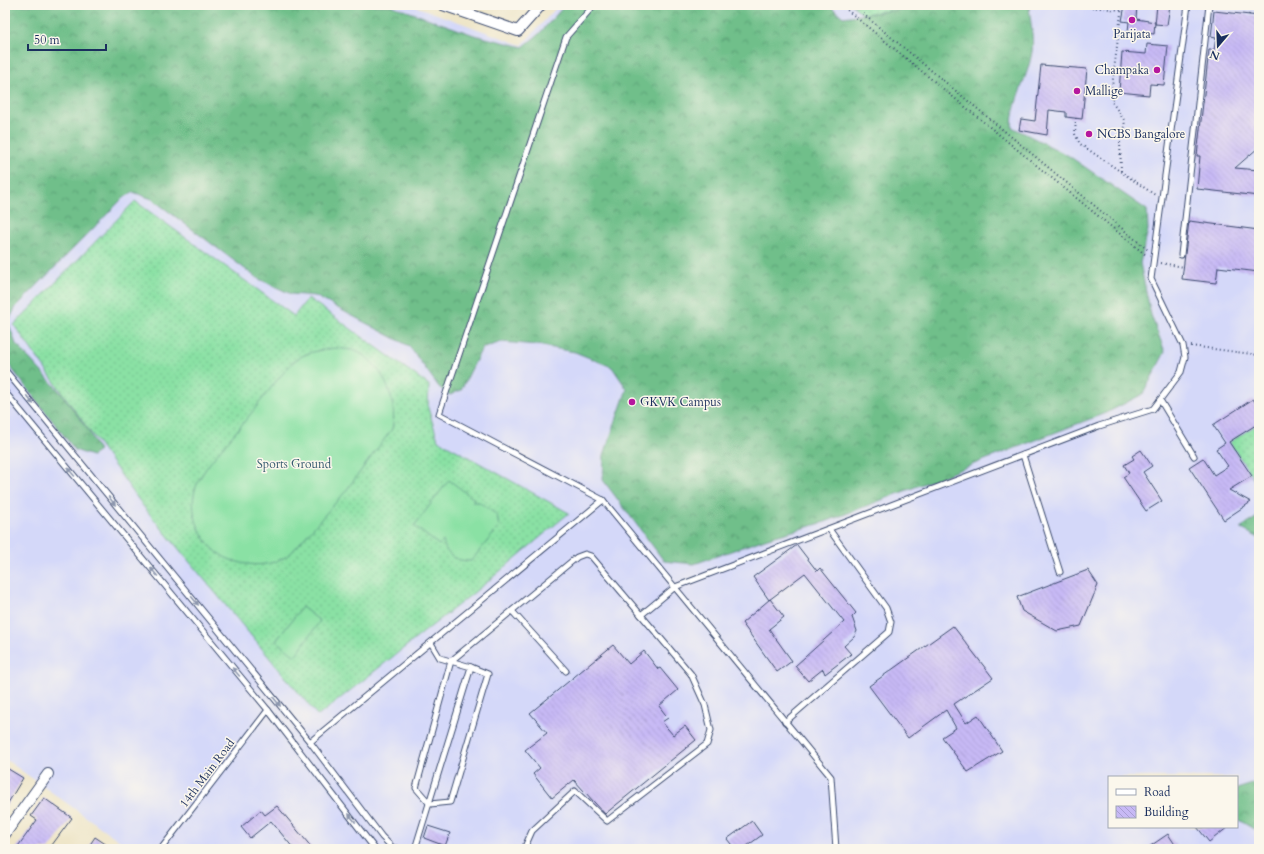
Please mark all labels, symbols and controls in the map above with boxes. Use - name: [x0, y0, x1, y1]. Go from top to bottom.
- marker: Parijata: [1127, 15, 1137, 25]
- scale bar: [28, 26, 106, 52]
- place label: Parijata: [1113, 26, 1152, 42]
- north arrow: [1198, 26, 1238, 66]
- text: 50 m: [34, 32, 61, 48]
- text: N: [1208, 46, 1222, 64]
- place label: Champaka: [1095, 62, 1150, 78]
- marker: Champaka: [1152, 65, 1162, 75]
- place label: Mallige: [1085, 83, 1123, 99]
- marker: Mallige: [1072, 86, 1082, 96]
- place label: NCBS Bangalore: [1097, 126, 1185, 142]
- marker: NCBS Bangalore: [1084, 129, 1094, 139]
- place label: GKVK Campus: [640, 394, 721, 410]
- one-way arrow: [25, 395, 34, 406]
- marker: GKVK Campus: [627, 397, 637, 407]
- park label: Sports Ground: [257, 456, 332, 472]
- one-way arrow: [66, 466, 75, 477]
- one-way arrow: [108, 495, 117, 506]
- one-way arrow: [149, 566, 158, 577]
- one-way arrow: [190, 596, 199, 607]
- one-way arrow: [232, 667, 241, 677]
- one-way arrow: [272, 697, 281, 707]
- street label: 14th Main Road: [176, 735, 238, 811]
- legend: [1108, 776, 1238, 828]
- text: Road: [1144, 784, 1171, 800]
- text: Building: [1144, 804, 1189, 820]
- one-way arrow: [347, 813, 356, 824]

